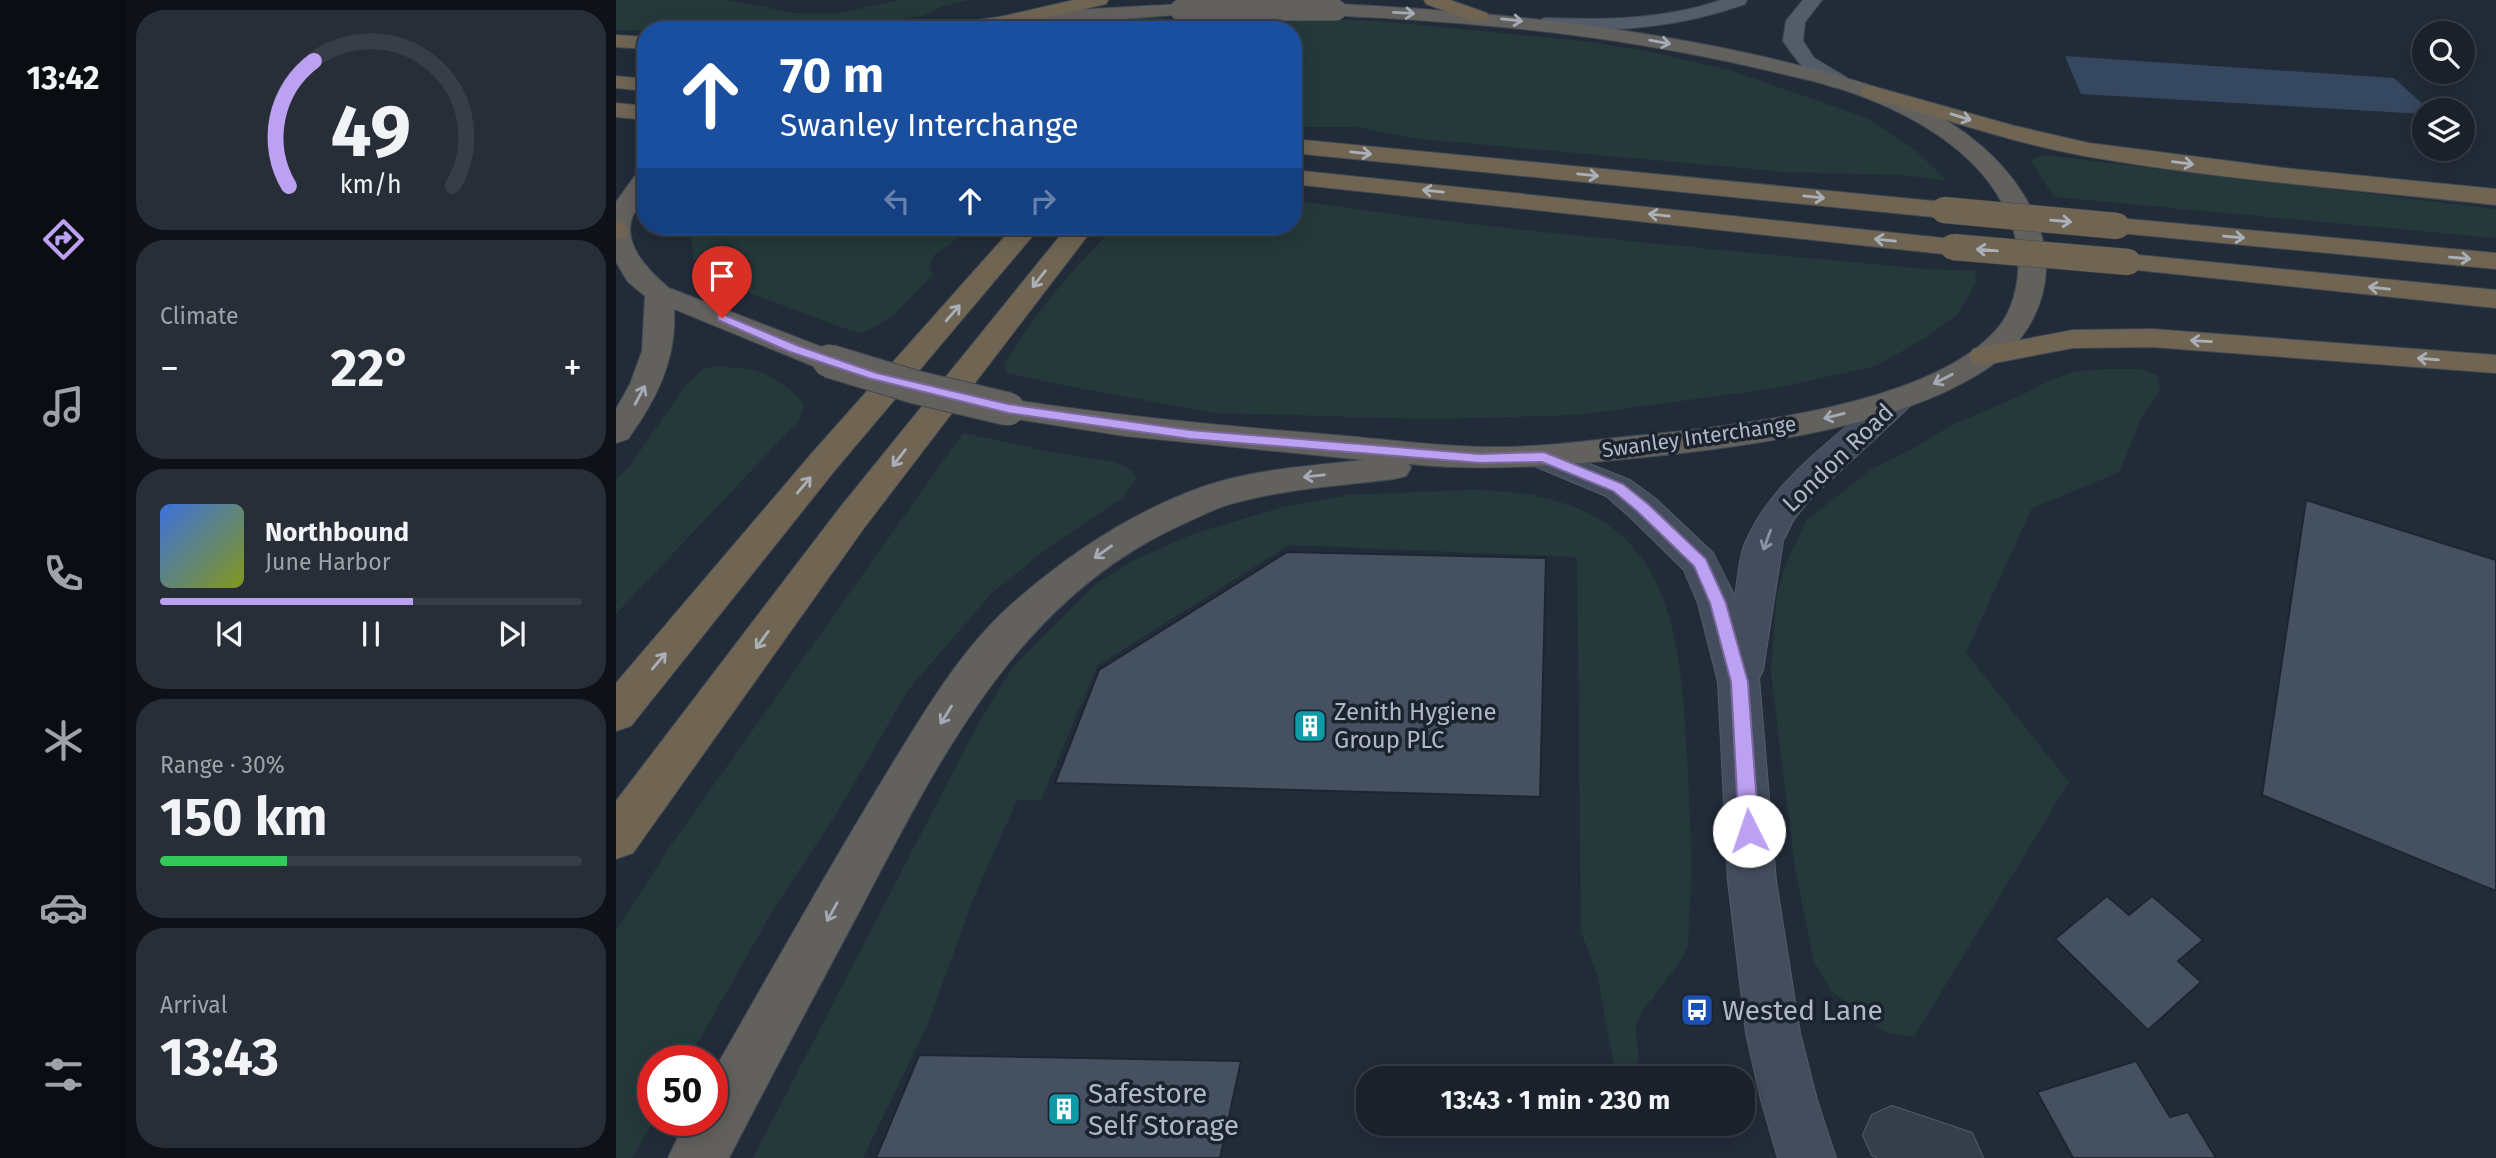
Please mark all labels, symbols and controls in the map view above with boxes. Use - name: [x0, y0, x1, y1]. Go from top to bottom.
- one-way arrow: [1392, 7, 1415, 20]
- one-way arrow: [1500, 14, 1523, 27]
- map controls: [2412, 21, 2475, 161]
- button: search: [2412, 21, 2475, 84]
- one-way arrow: [1648, 35, 1671, 49]
- text: 70 m: [780, 46, 884, 105]
- icon: ahead: [665, 49, 756, 140]
- text: 13:42: [27, 59, 100, 97]
- text: 49: [331, 88, 411, 175]
- button: layers: [2412, 98, 2475, 161]
- text: Swanley Interchange: [780, 106, 1079, 144]
- one-way arrow: [1950, 111, 1972, 124]
- one-way arrow: [1349, 147, 1372, 160]
- one-way arrow: [2172, 156, 2194, 169]
- one-way arrow: [1576, 169, 1598, 182]
- text: km/h: [340, 170, 402, 200]
- icon: left: [878, 182, 916, 220]
- icon: ahead: [951, 182, 989, 220]
- icon: right: [1024, 182, 1062, 220]
- one-way arrow: [1422, 185, 1445, 198]
- one-way arrow: [1802, 191, 1825, 204]
- one-way arrow: [1648, 209, 1671, 222]
- one-way arrow: [2049, 214, 2071, 227]
- icon: directions: [39, 215, 88, 264]
- one-way arrow: [2222, 230, 2245, 243]
- one-way arrow: [1874, 233, 1897, 246]
- one-way arrow: [1976, 243, 1999, 256]
- pin: [692, 246, 752, 318]
- one-way arrow: [2448, 251, 2471, 264]
- icon: arrive: [703, 257, 741, 295]
- one-way arrow: [1032, 269, 1047, 287]
- one-way arrow: [2369, 281, 2391, 294]
- text: Climate: [160, 302, 239, 330]
- one-way arrow: [945, 304, 961, 322]
- one-way arrow: [2190, 334, 2213, 347]
- text: 22°: [331, 337, 411, 400]
- text: −: [160, 345, 179, 391]
- text: +: [563, 345, 582, 391]
- one-way arrow: [2417, 352, 2440, 365]
- one-way arrow: [1933, 372, 1954, 386]
- icon: music: [39, 382, 88, 431]
- one-way arrow: [634, 385, 647, 406]
- street label: London Road: [1777, 398, 1899, 518]
- street label: Swanley Interchange: [1600, 410, 1798, 464]
- one-way arrow: [1823, 410, 1846, 423]
- one-way arrow: [891, 448, 906, 466]
- one-way arrow: [1304, 470, 1326, 483]
- one-way arrow: [797, 477, 812, 495]
- text: Northbound: [265, 517, 409, 548]
- one-way arrow: [1760, 529, 1772, 550]
- one-way arrow: [1094, 545, 1113, 559]
- text: June Harbor: [265, 548, 391, 576]
- icon: phone: [39, 549, 88, 598]
- icon: previous: [211, 615, 249, 653]
- icon: pause: [352, 615, 390, 653]
- icon: next: [493, 615, 531, 653]
- one-way arrow: [755, 630, 769, 649]
- one-way arrow: [652, 652, 667, 670]
- place label: Zenith Hygiene Group PLC: [1334, 698, 1497, 754]
- one-way arrow: [939, 705, 954, 724]
- building icon: Zenith Hygiene Group PLC: [1291, 707, 1329, 745]
- icon: climate: [39, 716, 88, 765]
- text: Range · 30%: [160, 751, 285, 779]
- text: 150 km: [160, 786, 327, 849]
- position arrow: [1712, 794, 1786, 868]
- icon: car: [39, 883, 88, 932]
- one-way arrow: [825, 901, 839, 921]
- text: Arrival: [160, 991, 227, 1019]
- bus stop icon: Wested Lane: [1678, 991, 1716, 1029]
- place label: Wested Lane: [1722, 994, 1883, 1027]
- text: 13:43: [160, 1026, 279, 1089]
- speed limit sign: 50: [637, 1045, 728, 1136]
- icon: filters: [39, 1050, 88, 1099]
- place label: Safestore Self Storage: [1088, 1077, 1239, 1142]
- text: 13:43 · 1 min · 230 m: [1441, 1085, 1670, 1116]
- building icon: Safestore Self Storage: [1045, 1090, 1083, 1128]

